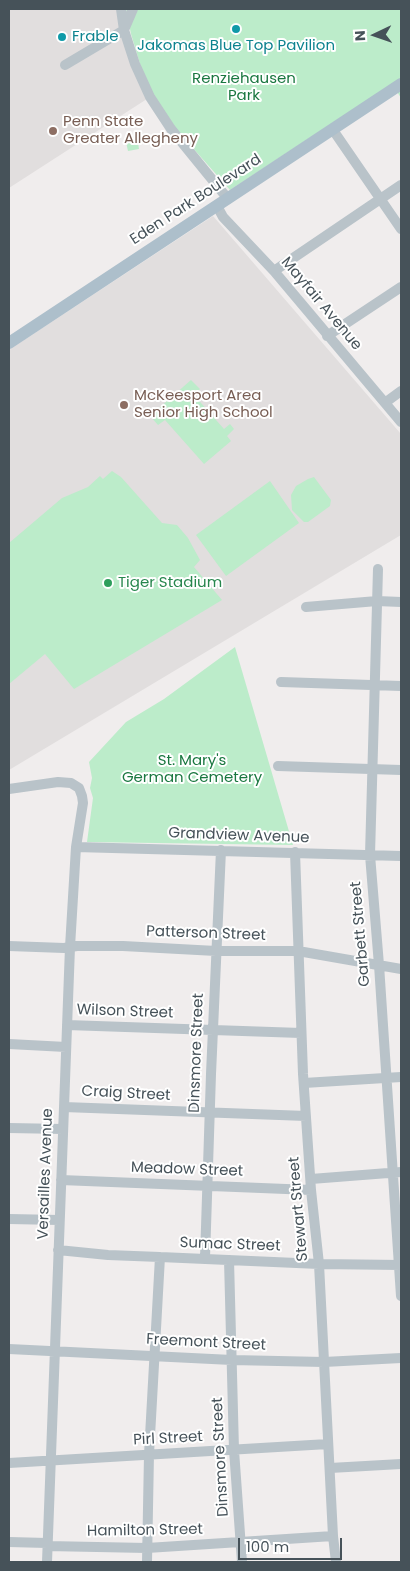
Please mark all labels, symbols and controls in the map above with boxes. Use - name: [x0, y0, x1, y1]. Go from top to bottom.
- north arrow: [350, 10, 400, 60]
- marker: Jakomas Blue Top Pavilion: [230, 23, 242, 35]
- place label: Frable: [72, 28, 118, 46]
- text: N: [350, 30, 370, 42]
- marker: Frable: [56, 31, 68, 43]
- place label: Jakomas Blue Top Pavilion: [137, 37, 335, 55]
- park label: Renziehausen Park: [192, 70, 296, 105]
- place label: Penn State Greater Allegheny: [63, 113, 198, 148]
- marker: Penn State Greater Allegheny: [47, 125, 59, 137]
- street label: Eden Park Boulevard: [127, 151, 265, 249]
- street label: Mayfair Avenue: [277, 254, 365, 354]
- place label: McKeesport Area Senior High School: [134, 387, 273, 422]
- marker: McKeesport Area Senior High School: [118, 399, 130, 411]
- place label: Tiger Stadium: [118, 574, 222, 592]
- marker: Tiger Stadium: [102, 577, 114, 589]
- park label: St. Mary's German Cemetery: [122, 752, 262, 787]
- street label: Grandview Avenue: [168, 825, 310, 847]
- street label: Garbett Street: [347, 881, 375, 987]
- street label: Patterson Street: [146, 923, 266, 945]
- street label: Dinsmore Street: [186, 993, 208, 1113]
- street label: Wilson Street: [76, 1001, 174, 1023]
- street label: Craig Street: [81, 1083, 171, 1105]
- street label: Versailles Avenue: [35, 1108, 57, 1240]
- street label: Stewart Street: [285, 1156, 313, 1262]
- street label: Meadow Street: [131, 1159, 243, 1181]
- street label: Sumac Street: [179, 1234, 281, 1256]
- street label: Freemont Street: [146, 1331, 266, 1355]
- street label: Dinsmore Street: [209, 1397, 233, 1517]
- street label: Pirl Street: [133, 1428, 203, 1450]
- street label: Hamilton Street: [87, 1521, 203, 1541]
- scale bar: [240, 1528, 344, 1560]
- text: 100 m: [246, 1536, 289, 1557]

